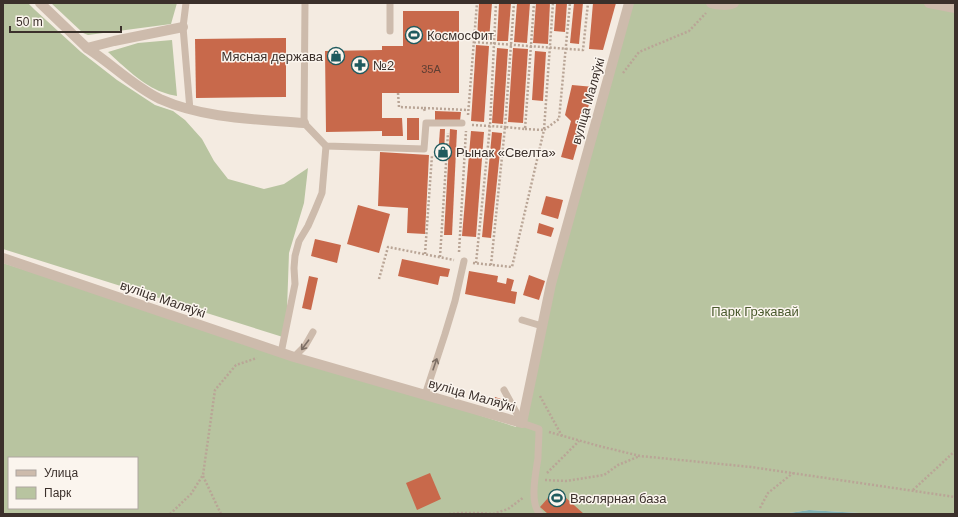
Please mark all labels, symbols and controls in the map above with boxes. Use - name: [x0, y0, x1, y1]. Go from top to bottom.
- scale bar: [10, 8, 121, 34]
- text: 50 m: [16, 15, 43, 29]
- sports icon: КосмосФит: [404, 25, 424, 45]
- place label: КосмосФит: [427, 28, 494, 43]
- shop icon: Мясная держава: [326, 46, 346, 66]
- place label: Мясная держава: [222, 49, 324, 64]
- pharmacy icon: №2: [350, 55, 370, 75]
- street label: вуліца Маляўкі: [568, 56, 608, 146]
- place label: №2: [373, 58, 394, 73]
- house number: 35А: [421, 63, 441, 75]
- shop icon: Рынак «Свелта»: [433, 142, 453, 162]
- place label: Рынак «Свелта»: [456, 145, 556, 160]
- street label: вуліца Маляўкі: [118, 277, 208, 321]
- park label: Парк Грэкавай: [711, 304, 799, 319]
- one-way arrow: [301, 340, 309, 351]
- one-way arrow: [431, 358, 439, 370]
- street label: вуліца Маляўкі: [427, 375, 517, 415]
- legend: [8, 457, 138, 509]
- text: Улица: [44, 466, 78, 480]
- text: Парк: [44, 486, 72, 500]
- sports icon: Вяслярная база: [547, 488, 567, 508]
- place label: Вяслярная база: [570, 491, 667, 506]

